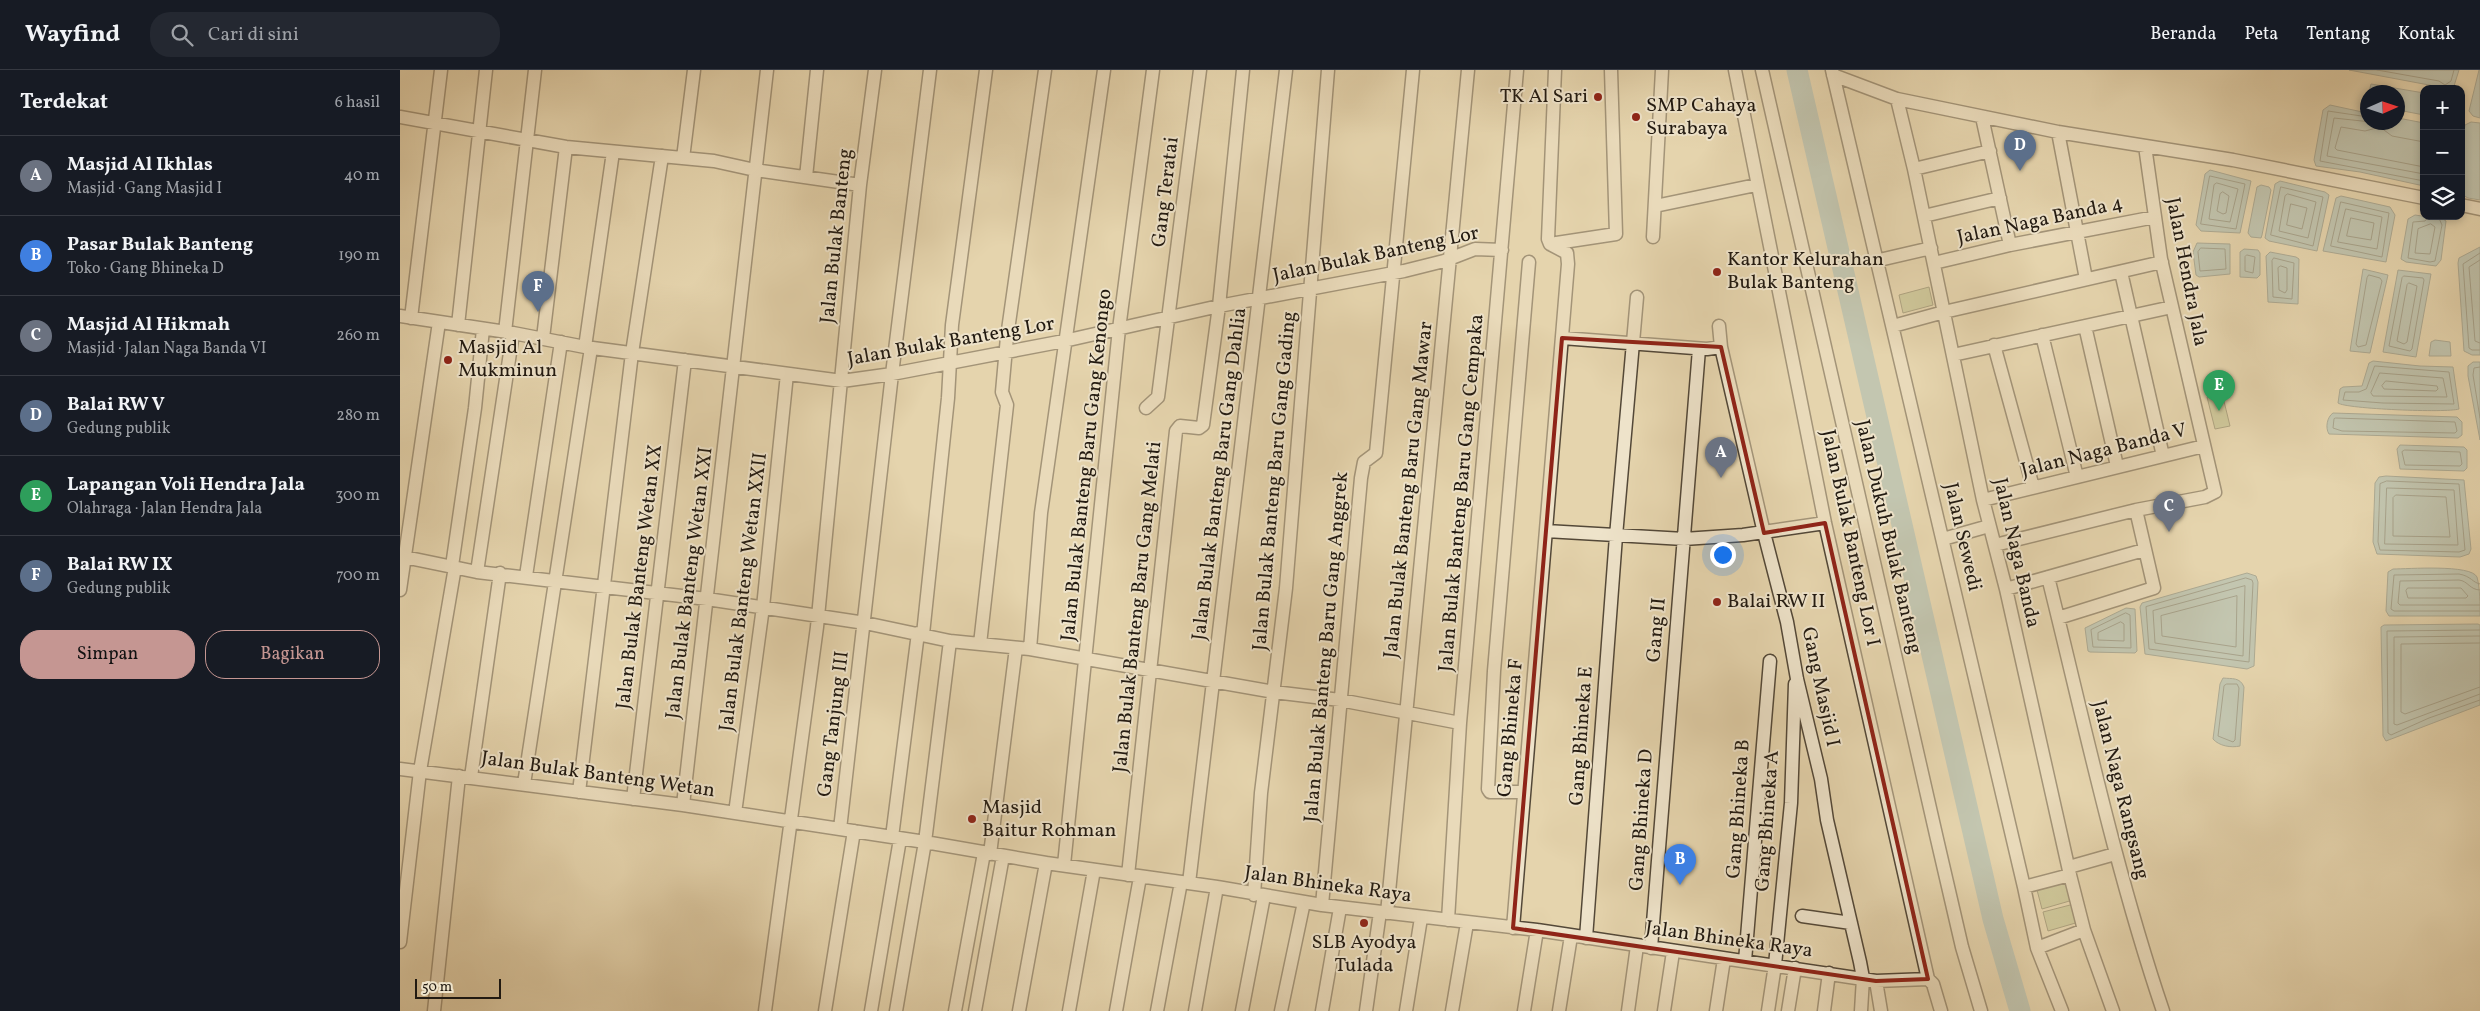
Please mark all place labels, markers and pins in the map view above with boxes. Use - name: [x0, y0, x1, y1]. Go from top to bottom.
- place label: TK Al Sari: [1500, 83, 1588, 111]
- marker: TK Al Sari: [1592, 91, 1604, 103]
- place label: SMP Cahaya Surabaya: [1646, 92, 1756, 143]
- marker: SMP Cahaya Surabaya: [1630, 111, 1642, 123]
- pin: D: [2004, 130, 2036, 171]
- place label: Kantor Kelurahan Bulak Banteng: [1727, 246, 1884, 297]
- marker: Kantor Kelurahan Bulak Banteng: [1711, 266, 1723, 278]
- pin: F: [522, 271, 554, 312]
- place label: Masjid Al Mukminun: [458, 334, 557, 385]
- marker: Masjid Al Mukminun: [442, 354, 454, 366]
- pin: E: [2203, 370, 2235, 411]
- pin: A: [1705, 437, 1737, 478]
- pin: C: [2153, 491, 2185, 532]
- place label: Balai RW II: [1727, 588, 1825, 616]
- marker: Balai RW II: [1711, 596, 1723, 608]
- place label: Masjid Baitur Rohman: [982, 794, 1116, 845]
- marker: Masjid Baitur Rohman: [966, 813, 978, 825]
- pin: B: [1664, 844, 1696, 885]
- marker: SLB Ayodya Tulada: [1358, 917, 1370, 929]
- place label: SLB Ayodya Tulada: [1312, 929, 1416, 980]

